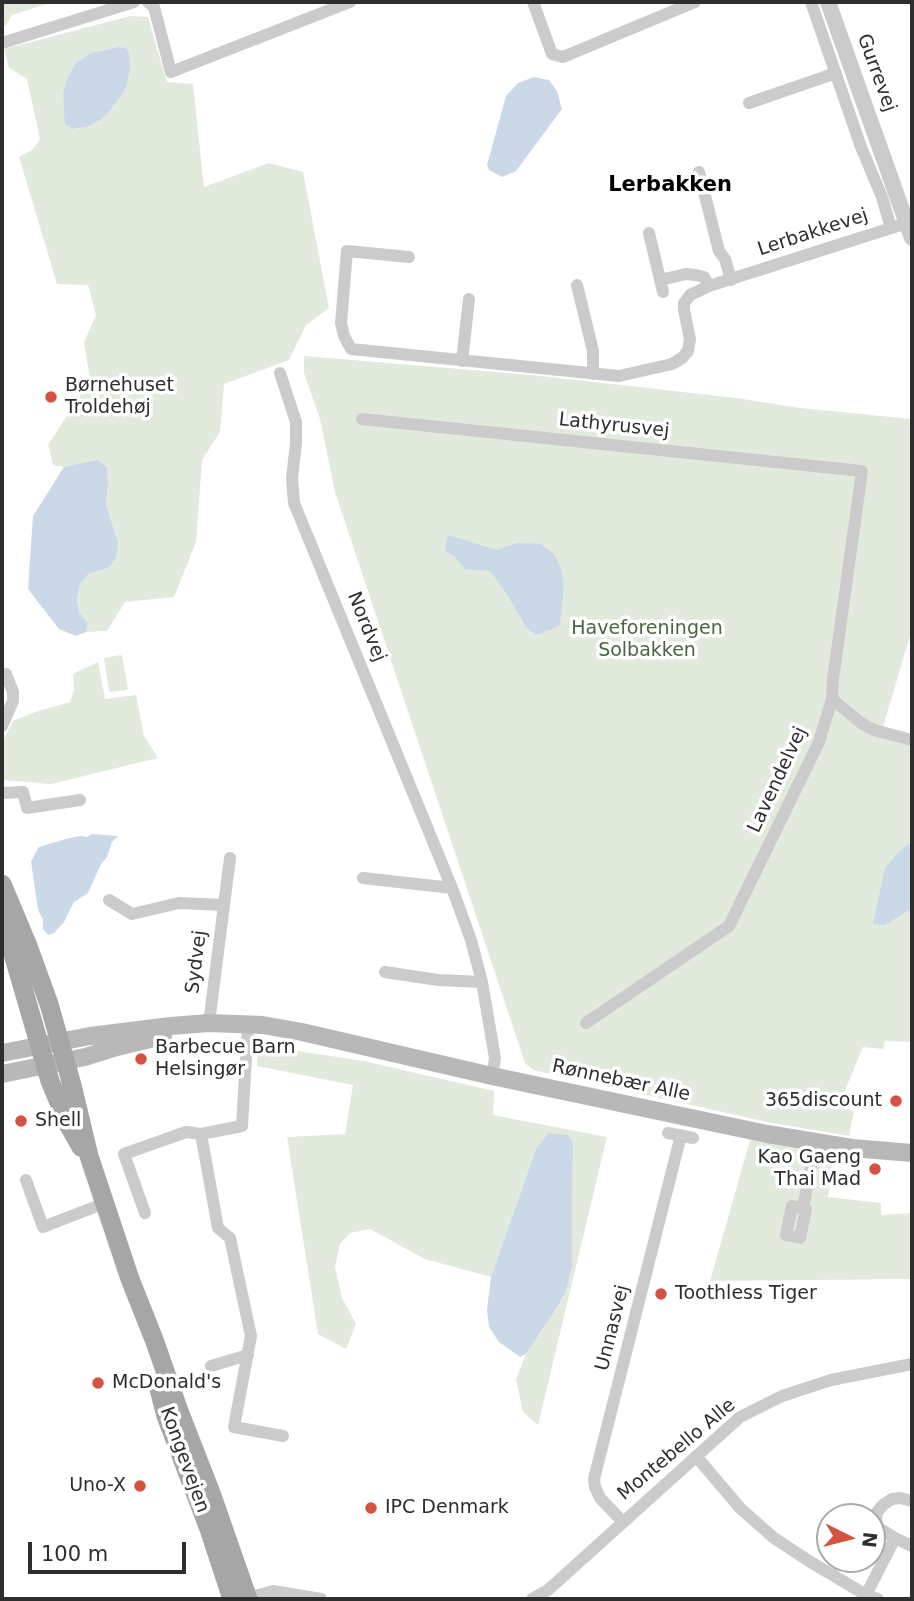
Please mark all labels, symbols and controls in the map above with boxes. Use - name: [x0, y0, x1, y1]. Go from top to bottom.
- street label: Gurrevej: [851, 31, 901, 115]
- district label: Lerbakken: [608, 173, 732, 199]
- street label: Lerbakkevej: [755, 204, 871, 262]
- place label: Børnehuset Troldehøj: [65, 375, 174, 419]
- marker: Børnehuset Troldehøj: [43, 389, 59, 405]
- street label: Lathyrusvej: [558, 409, 670, 443]
- street label: Nordvej: [342, 589, 390, 665]
- park label: Haveforeningen Solbakken: [571, 618, 723, 662]
- street label: Lavendelvej: [743, 723, 813, 837]
- street label: Sydvej: [182, 929, 212, 995]
- place label: Barbecue Barn Helsingør: [155, 1037, 296, 1081]
- marker: Barbecue Barn Helsingør: [133, 1051, 149, 1067]
- street label: Rønnebær Alle: [550, 1055, 692, 1107]
- place label: 365discount: [765, 1090, 882, 1112]
- marker: 365discount: [888, 1093, 904, 1109]
- place label: Shell: [35, 1110, 81, 1132]
- marker: Shell: [13, 1113, 29, 1129]
- place label: Kao Gaeng Thai Mad: [757, 1147, 861, 1191]
- marker: Kao Gaeng Thai Mad: [867, 1161, 883, 1177]
- street label: Unnasvej: [591, 1283, 635, 1373]
- place label: Toothless Tiger: [675, 1283, 817, 1305]
- marker: Toothless Tiger: [653, 1286, 669, 1302]
- place label: McDonald's: [112, 1372, 221, 1394]
- marker: McDonald's: [90, 1375, 106, 1391]
- street label: Montebello Alle: [614, 1394, 740, 1506]
- street label: Kongevejen: [154, 1404, 214, 1516]
- place label: Uno-X: [69, 1475, 126, 1497]
- marker: Uno-X: [132, 1478, 148, 1494]
- place label: IPC Denmark: [385, 1497, 509, 1519]
- marker: IPC Denmark: [363, 1500, 379, 1516]
- north arrow: [816, 1503, 886, 1573]
- scale bar: [32, 1528, 189, 1572]
- text: N: [858, 1531, 882, 1549]
- text: 100 m: [41, 1542, 108, 1566]

